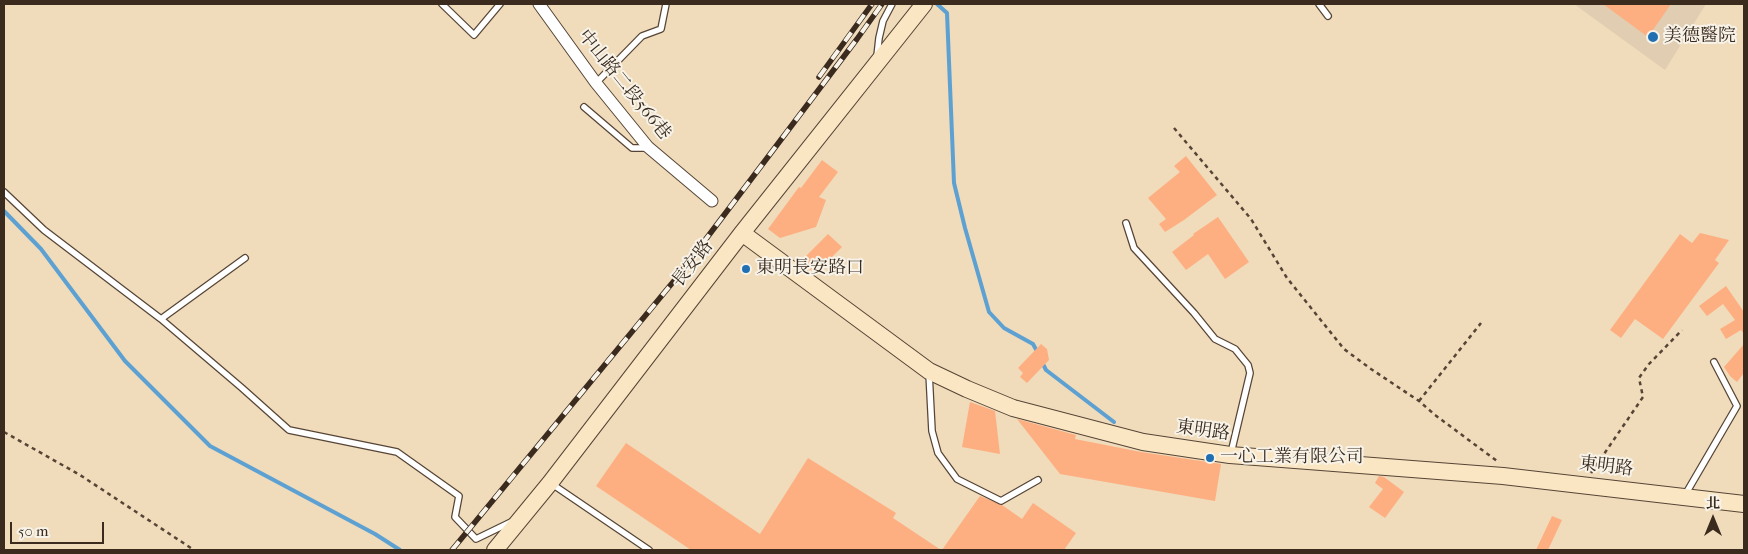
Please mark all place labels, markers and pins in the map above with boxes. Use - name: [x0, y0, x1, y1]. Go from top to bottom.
- place label: 美德醫院: [1664, 26, 1736, 48]
- marker: 美德醫院: [1646, 30, 1660, 44]
- place label: 東明長安路口: [756, 258, 864, 280]
- marker: 東明長安路口: [740, 263, 752, 275]
- place label: 一心工業有限公司: [1220, 447, 1364, 469]
- marker: 一心工業有限公司: [1204, 452, 1216, 464]

